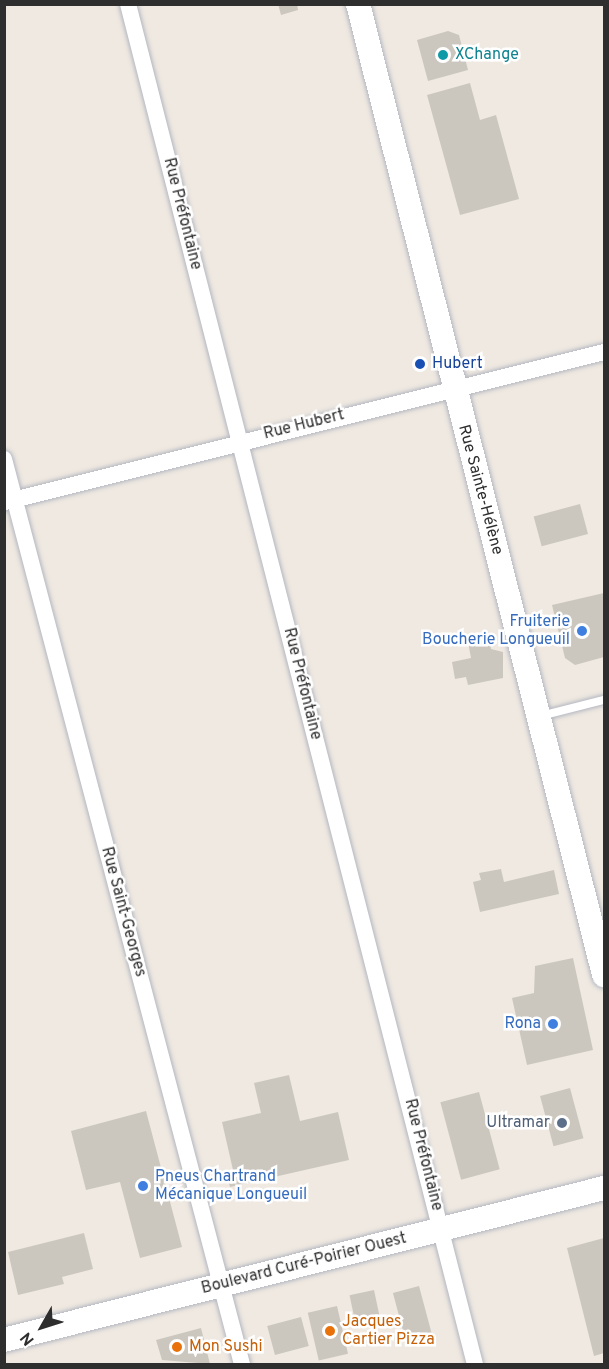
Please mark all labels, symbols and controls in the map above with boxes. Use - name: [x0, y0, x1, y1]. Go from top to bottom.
- place label: XChange: [455, 45, 519, 65]
- marker: XChange: [436, 48, 450, 62]
- street label: Rue Préfontaine: [159, 156, 205, 272]
- place label: Hubert: [432, 354, 483, 374]
- marker: Hubert: [413, 357, 427, 371]
- street label: Rue Hubert: [262, 406, 346, 444]
- street label: Rue Sainte-Hélène: [453, 423, 507, 557]
- place label: Fruiterie Boucherie Longueuil: [422, 612, 570, 650]
- marker: Fruiterie Boucherie Longueuil: [575, 624, 589, 638]
- street label: Rue Préfontaine: [279, 626, 325, 742]
- street label: Rue Saint-Georges: [96, 845, 150, 979]
- place label: Rona: [504, 1014, 541, 1034]
- marker: Rona: [546, 1017, 560, 1031]
- street label: Rue Préfontaine: [400, 1097, 446, 1213]
- place label: Ultramar: [486, 1113, 550, 1133]
- marker: Ultramar: [555, 1116, 569, 1130]
- place label: Pneus Chartrand Mécanique Longueuil: [155, 1167, 307, 1205]
- marker: Pneus Chartrand Mécanique Longueuil: [136, 1179, 150, 1193]
- street label: Boulevard Curé-Poirier Ouest: [199, 1229, 409, 1299]
- north arrow: [12, 1297, 72, 1357]
- place label: Jacques Cartier Pizza: [342, 1312, 435, 1350]
- marker: Jacques Cartier Pizza: [323, 1324, 337, 1338]
- text: N: [17, 1328, 39, 1349]
- place label: Mon Sushi: [189, 1337, 263, 1357]
- marker: Mon Sushi: [170, 1340, 184, 1354]

